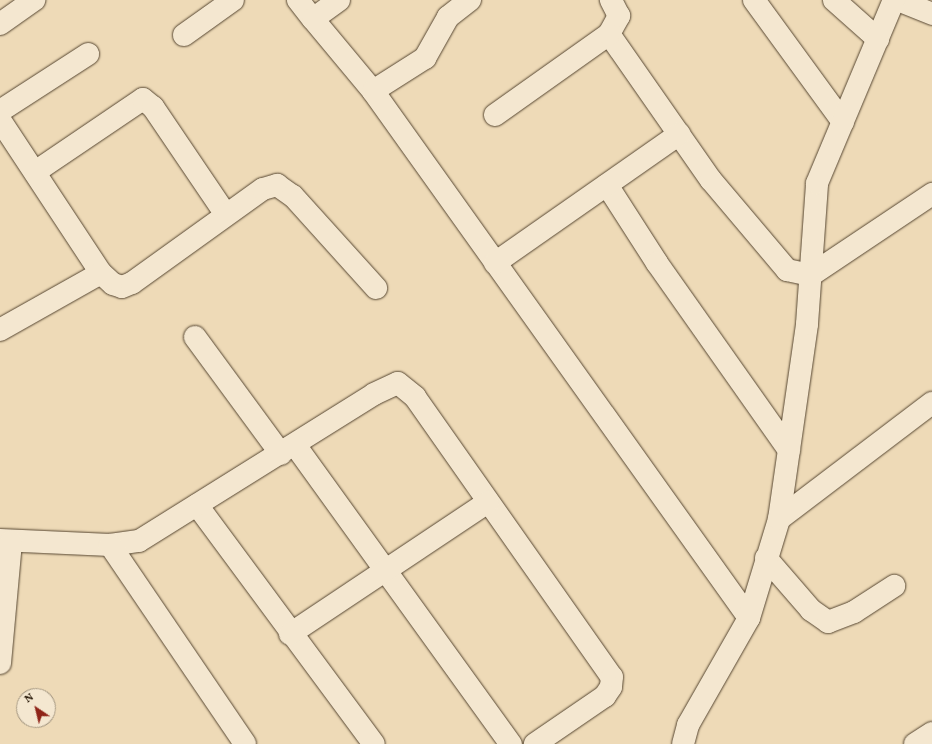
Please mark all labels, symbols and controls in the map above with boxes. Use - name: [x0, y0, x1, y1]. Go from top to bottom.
- north arrow: [16, 688, 56, 728]
- text: N: [22, 690, 37, 707]

